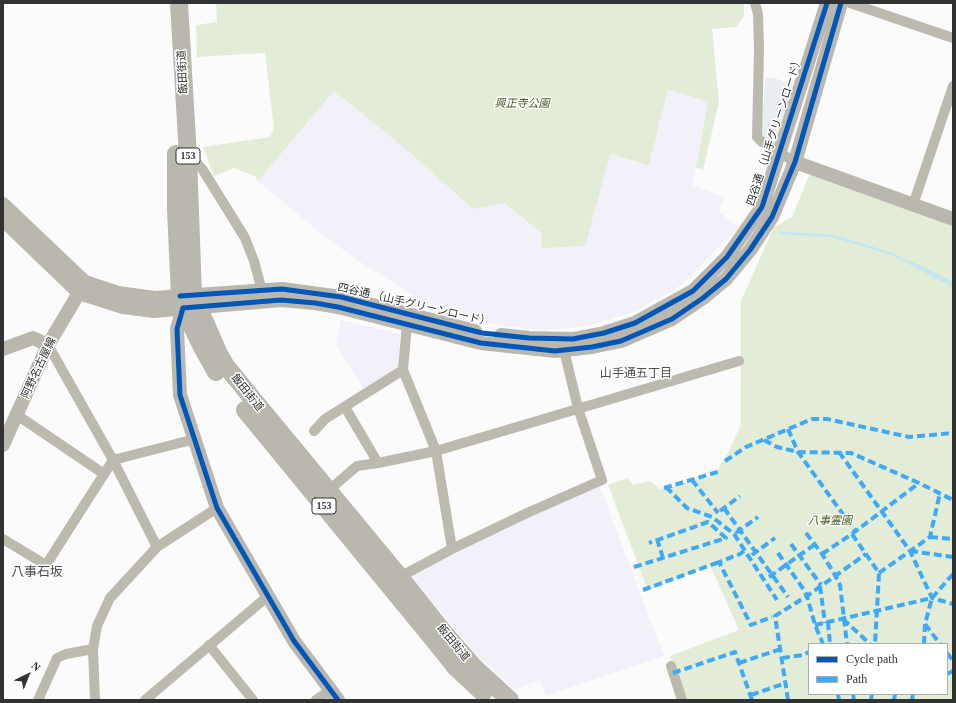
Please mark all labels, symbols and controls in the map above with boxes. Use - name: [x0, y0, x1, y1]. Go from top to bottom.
- street label: 飯田街道: [175, 50, 191, 94]
- street label: 四谷通 （山手グリーンロード）: [745, 54, 805, 208]
- park label: 興正寺公園: [495, 97, 549, 111]
- road number: 153: [176, 148, 200, 164]
- street label: 四谷通 （山手グリーンロード）: [336, 281, 492, 329]
- street label: 阿野名古屋線: [19, 335, 59, 401]
- district label: 山手通五丁目: [600, 367, 672, 381]
- street label: 飯田街道: [228, 372, 266, 414]
- road number: 153: [312, 498, 336, 514]
- park label: 八事霊園: [808, 514, 852, 528]
- district label: 八事石坂: [11, 565, 63, 581]
- street label: 飯田街道: [434, 622, 472, 664]
- legend: [808, 643, 948, 695]
- text: Cycle path: [846, 652, 898, 666]
- north arrow: [8, 655, 48, 695]
- text: N: [29, 659, 43, 673]
- text: Path: [846, 672, 867, 686]

